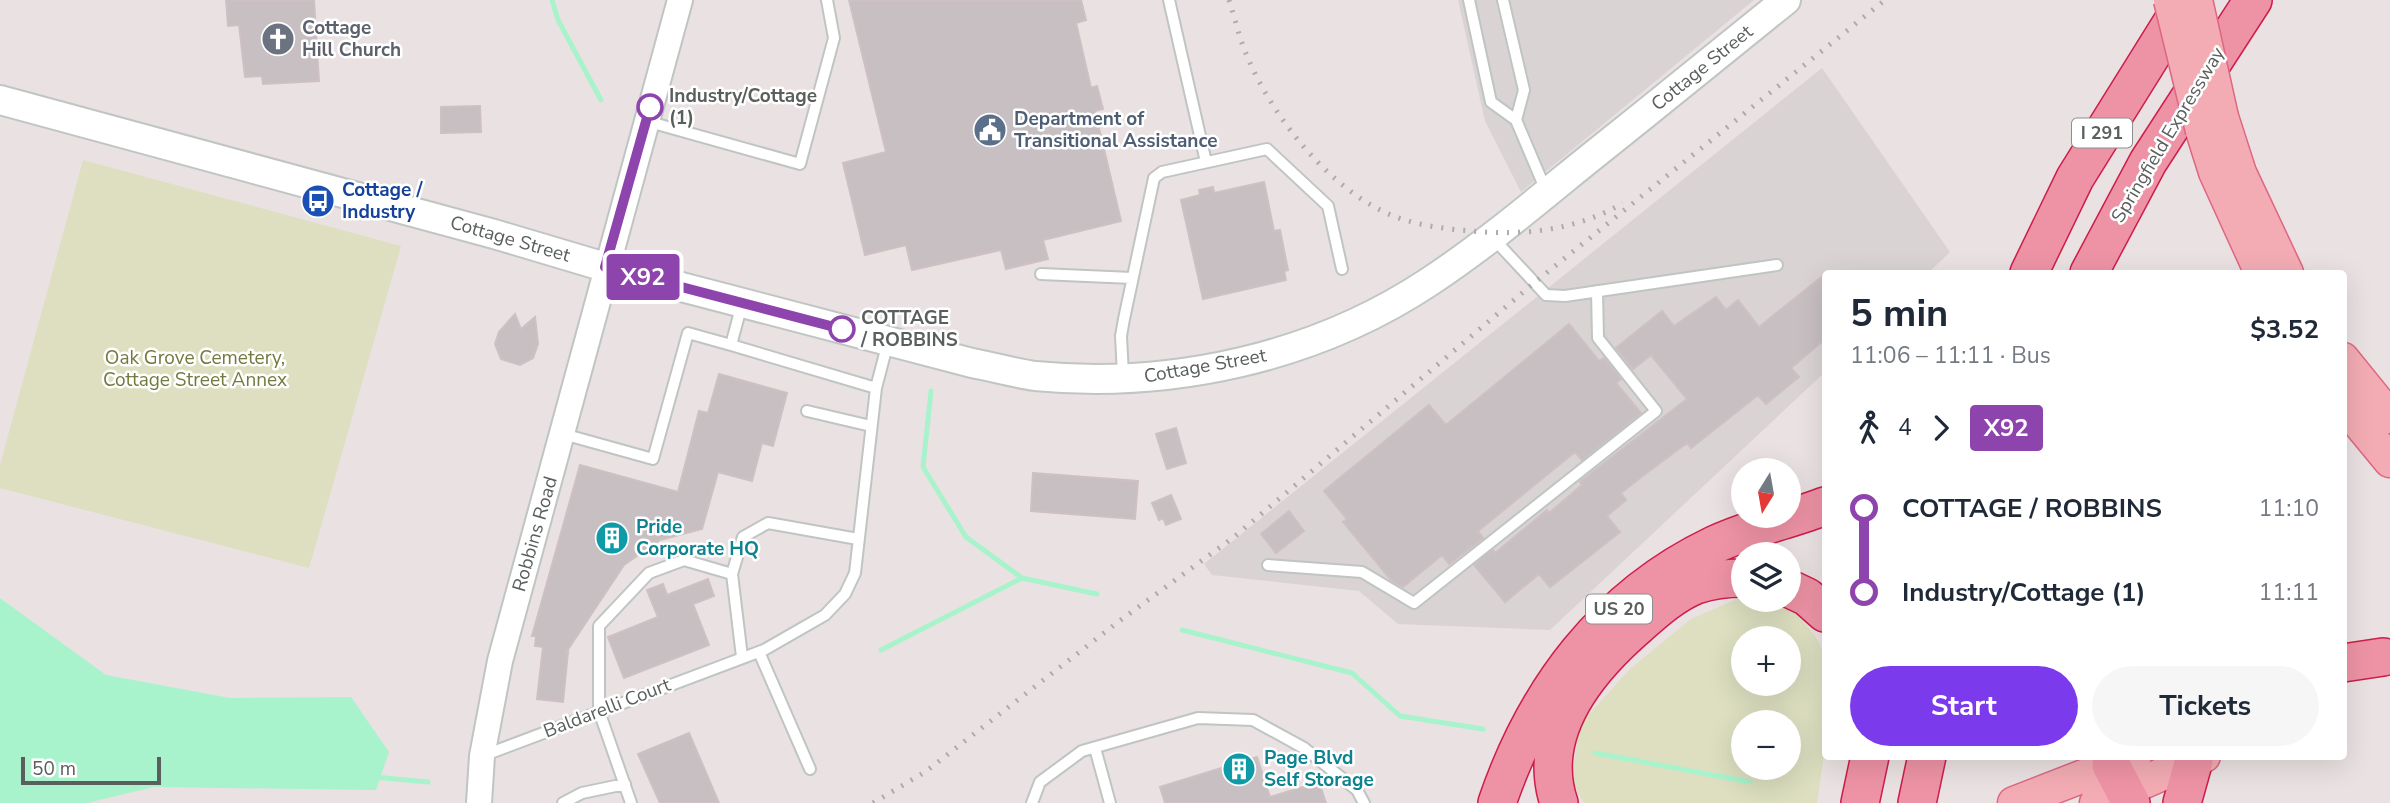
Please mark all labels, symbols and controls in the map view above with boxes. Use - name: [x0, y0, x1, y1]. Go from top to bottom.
- place label: Cottage Hill Church: [302, 15, 401, 63]
- street label: Cottage Street: [1646, 19, 1759, 117]
- church icon: Cottage Hill Church: [259, 20, 297, 58]
- street label: Springfield Expressway: [2105, 42, 2231, 228]
- place label: Industry/Cottage (1): [669, 83, 817, 131]
- marker: Industry/Cottage (1): [637, 94, 663, 120]
- place label: Department of Transitional Assistance: [1014, 106, 1218, 154]
- public building icon: Department of Transitional Assistance: [971, 111, 1009, 149]
- road number: I 291: [2072, 118, 2132, 148]
- place label: Cottage / Industry: [342, 177, 423, 225]
- bus stop icon: Cottage / Industry: [299, 182, 337, 220]
- street label: Cottage Street: [447, 209, 573, 269]
- line badge: X92: [603, 254, 683, 300]
- text: X92: [621, 261, 665, 293]
- text: 5 min: [1850, 288, 1948, 339]
- place label: COTTAGE / ROBBINS: [860, 305, 958, 353]
- text: $3.52: [2250, 312, 2319, 347]
- marker: COTTAGE / ROBBINS: [829, 316, 855, 342]
- text: 11:06 – 11:11 · Bus: [1850, 340, 2051, 371]
- street label: Cottage Street: [1142, 342, 1268, 390]
- park label: Oak Grove Cemetery, Cottage Street Annex: [103, 345, 287, 393]
- icon: walk: [1850, 409, 1888, 447]
- icon: forward: [1922, 409, 1960, 447]
- text: 4: [1898, 412, 1912, 443]
- text: X92: [1984, 412, 2029, 444]
- north arrow: [1731, 458, 1801, 528]
- map controls: [1731, 458, 1801, 780]
- street label: Robbins Road: [506, 473, 564, 595]
- text: COTTAGE / ROBBINS: [1902, 491, 2162, 526]
- text: 11:10: [2259, 493, 2319, 524]
- place label: Pride Corporate HQ: [636, 514, 759, 562]
- building icon: Pride Corporate HQ: [593, 519, 631, 557]
- button: layers: [1731, 542, 1801, 612]
- text: Industry/Cottage (1): [1902, 575, 2146, 610]
- text: 11:11: [2259, 577, 2319, 608]
- road number: US 20: [1586, 594, 1652, 624]
- button: +: [1731, 626, 1801, 696]
- button: Start: [1850, 666, 2078, 746]
- button: Tickets: [2092, 666, 2319, 746]
- street label: Baldarelli Court: [540, 672, 675, 744]
- button: −: [1731, 710, 1801, 780]
- place label: Page Blvd Self Storage: [1264, 745, 1374, 793]
- building icon: Page Blvd Self Storage: [1220, 750, 1258, 788]
- scale bar: [21, 754, 161, 786]
- text: 50 m: [32, 756, 76, 782]

